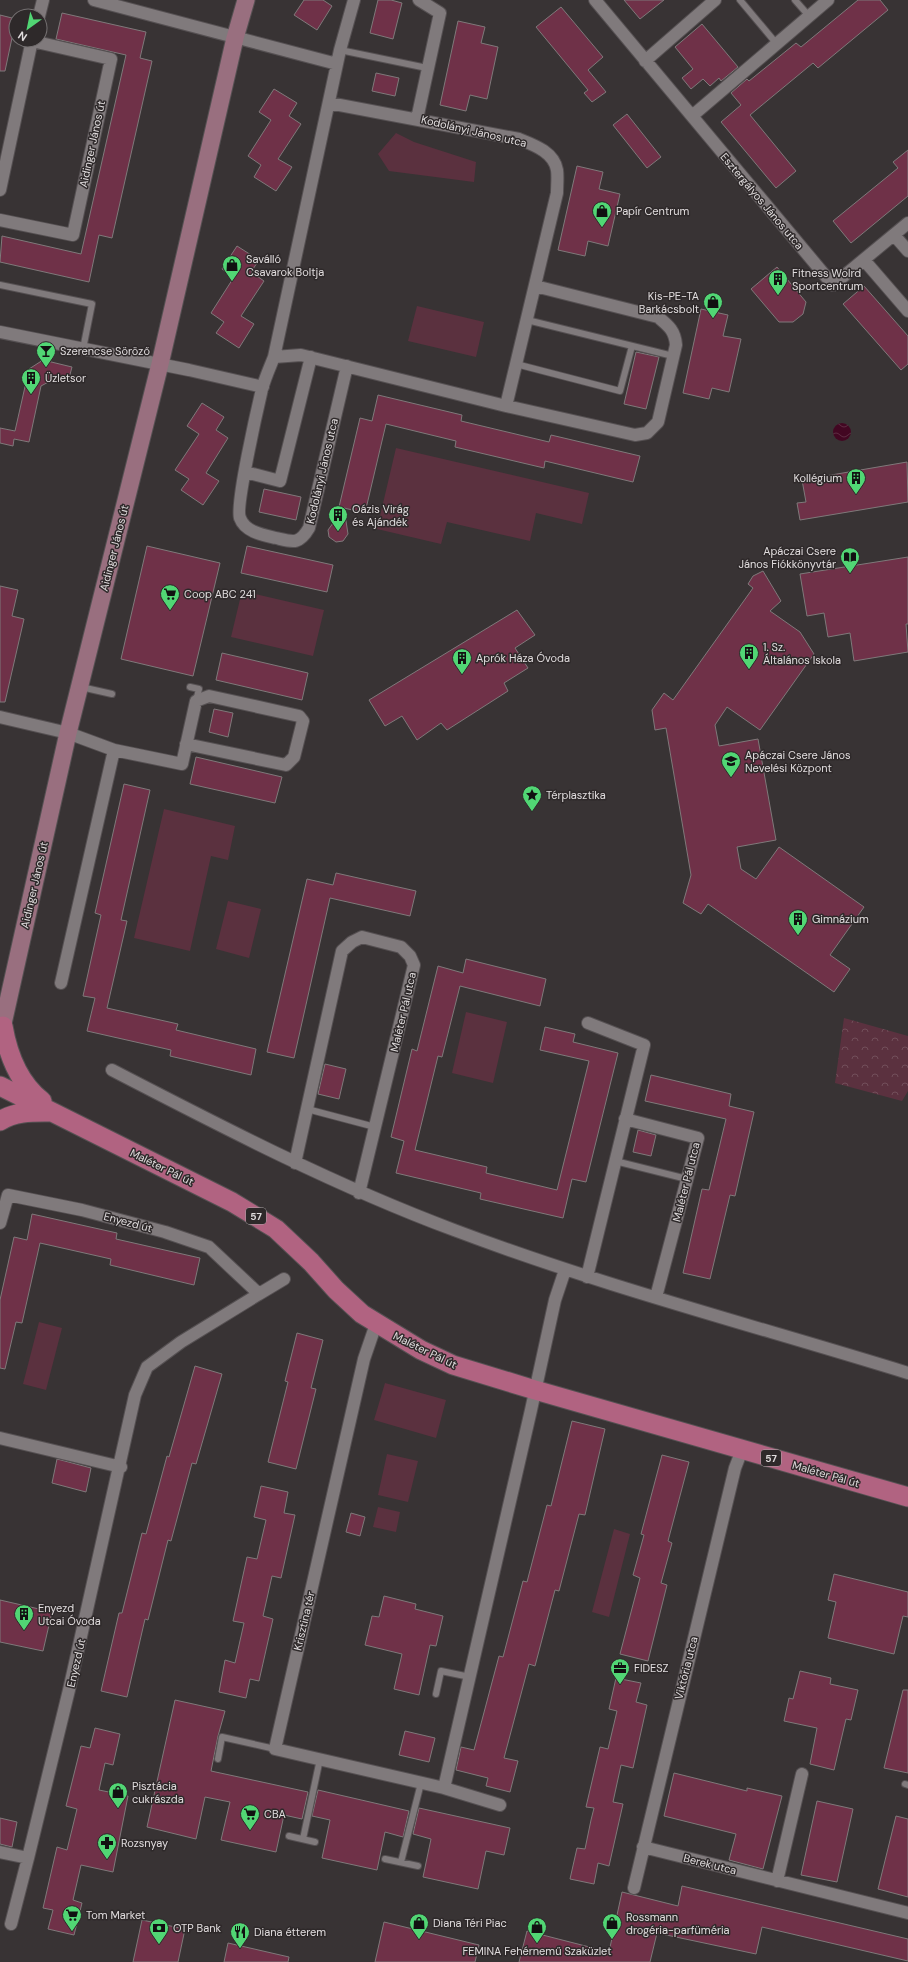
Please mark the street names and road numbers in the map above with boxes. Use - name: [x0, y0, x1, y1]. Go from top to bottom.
- street label: Aidinger János út: [76, 99, 108, 189]
- street label: Kodolányi János utca: [420, 112, 528, 150]
- street label: Esztergályos János utca: [717, 150, 807, 252]
- street label: Kodolányi János utca: [303, 417, 341, 525]
- street label: Aidinger János út: [97, 503, 131, 593]
- street label: Aidinger János út: [17, 840, 51, 930]
- street label: Maléter Pál utca: [387, 971, 419, 1053]
- street label: Maléter Pál utca: [669, 1141, 703, 1223]
- street label: Maléter Pál út: [128, 1146, 196, 1188]
- road number: 57: [246, 1208, 266, 1224]
- street label: Enyezd út: [102, 1209, 154, 1235]
- street label: Maléter Pál út: [391, 1329, 459, 1371]
- road number: 57: [761, 1450, 781, 1466]
- street label: Maléter Pál út: [791, 1458, 861, 1490]
- street label: Krisztina tér: [290, 1590, 318, 1652]
- street label: Viktória utca: [671, 1635, 701, 1701]
- street label: Enyezd út: [64, 1637, 88, 1689]
- street label: Berek utca: [682, 1851, 738, 1877]

